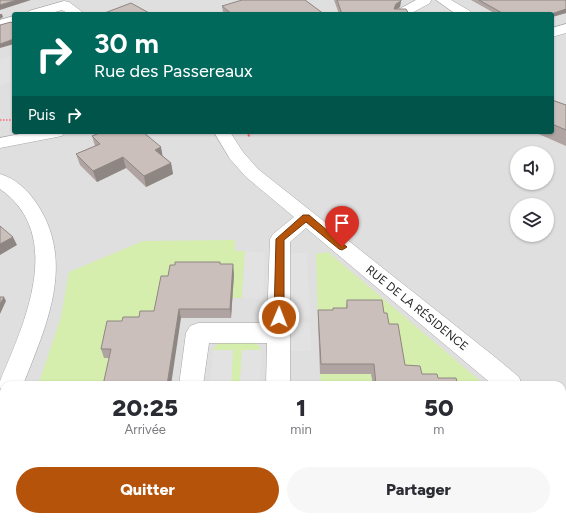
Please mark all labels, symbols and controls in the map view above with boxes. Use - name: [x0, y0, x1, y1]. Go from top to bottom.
- text: 30 m: [94, 26, 159, 60]
- icon: right: [28, 28, 80, 80]
- text: Rue des Passereaux: [94, 60, 253, 82]
- icon: right: [63, 104, 85, 126]
- text: Puis: [28, 106, 55, 124]
- map controls: [510, 146, 554, 242]
- button: sound: [510, 146, 554, 190]
- button: layers: [510, 198, 554, 242]
- pin: [325, 206, 359, 247]
- icon: arrive: [331, 212, 353, 234]
- street label: RUE DE LA RÉSIDENCE: [363, 262, 471, 354]
- position arrow: [258, 296, 300, 338]
- text: 20:25: [112, 393, 178, 422]
- text: 1: [296, 393, 306, 422]
- text: 50: [424, 393, 454, 422]
- text: Arrivée: [124, 422, 166, 437]
- text: min: [290, 422, 312, 437]
- text: m: [433, 422, 444, 437]
- button: Quitter: [16, 467, 279, 513]
- button: Partager: [287, 467, 550, 513]

